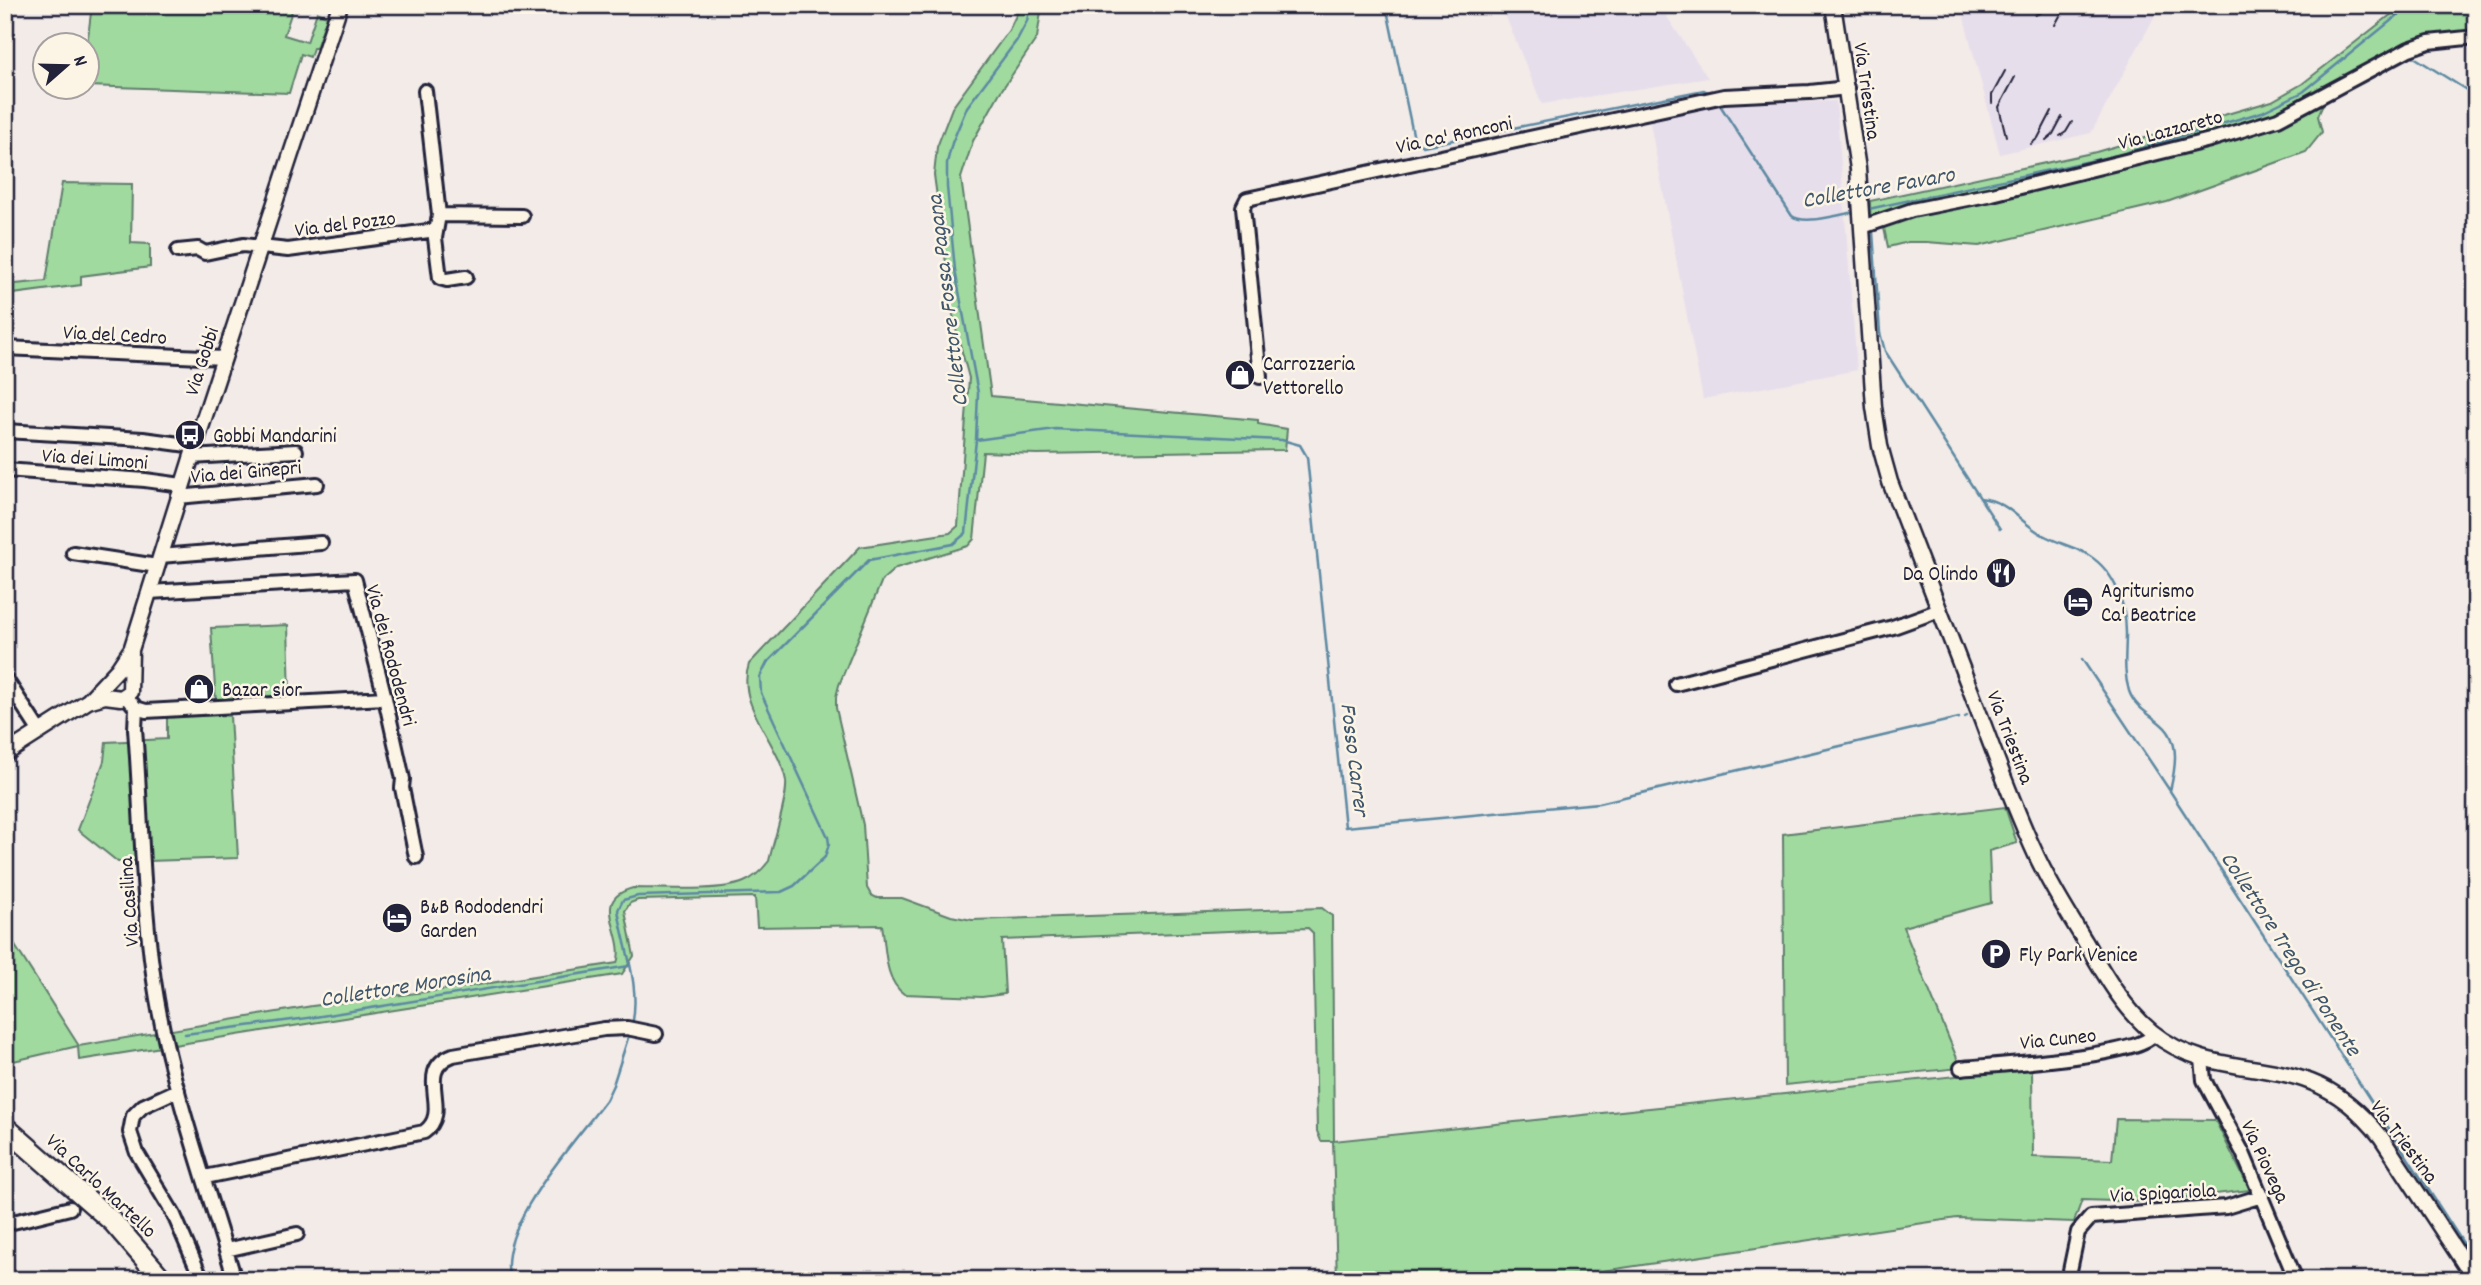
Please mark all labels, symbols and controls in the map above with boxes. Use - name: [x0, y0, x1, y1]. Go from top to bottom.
- north arrow: [32, 32, 102, 102]
- street label: Via Triestina: [1843, 41, 1887, 143]
- text: N: [64, 52, 93, 70]
- street label: Via Lazzareto: [2115, 104, 2226, 160]
- street label: Via Ca' Ronconi: [1394, 110, 1516, 164]
- water label: Collettore Favaro: [1800, 160, 1959, 219]
- water label: Collettore Fossa Pagana: [920, 192, 979, 408]
- street label: Via del Pozzo: [293, 205, 398, 247]
- street label: Via del Cedro: [62, 319, 168, 355]
- street label: Via Gobbi: [179, 324, 229, 400]
- place label: Carrozzeria Vettorello: [1263, 351, 1356, 405]
- shop icon: Carrozzeria Vettorello: [1223, 358, 1257, 392]
- bus stop icon: Gobbi Mandarini: [173, 418, 207, 452]
- place label: Gobbi Mandarini: [213, 423, 337, 453]
- street label: Via dei Limoni: [41, 442, 149, 480]
- street label: Via dei Ginepri: [190, 454, 303, 494]
- restaurant icon: Da Olindo: [1984, 556, 2018, 590]
- place label: Da Olindo: [1903, 561, 1978, 591]
- place label: Agriturismo Ca' Beatrice: [2101, 578, 2196, 632]
- street label: Via dei Rododendri: [356, 582, 422, 730]
- hotel icon: Agriturismo Ca' Beatrice: [2061, 585, 2095, 619]
- shop icon: Bazar sior: [182, 672, 216, 706]
- place label: Bazar sior: [222, 677, 302, 707]
- street label: Via Triestina: [1977, 687, 2040, 790]
- water label: Fosso Carrer: [1329, 701, 1376, 820]
- water label: Collettore Trego di Ponente: [2210, 846, 2369, 1065]
- street label: Via Casilina: [113, 855, 149, 948]
- place label: B&B Rododendri Garden: [420, 894, 543, 948]
- hotel icon: B&B Rododendri Garden: [380, 901, 414, 935]
- parking icon: Fly Park Venice: [1979, 937, 2013, 971]
- place label: Fly Park Venice: [2019, 942, 2138, 972]
- water label: Collettore Morosina: [318, 959, 494, 1018]
- street label: Via Cuneo: [2019, 1022, 2098, 1060]
- street label: Via Triestina: [2361, 1095, 2445, 1192]
- street label: Via Piovega: [2231, 1116, 2296, 1210]
- street label: Via Carlo Martello: [38, 1128, 162, 1247]
- street label: Via Spigariola: [2109, 1177, 2218, 1213]

